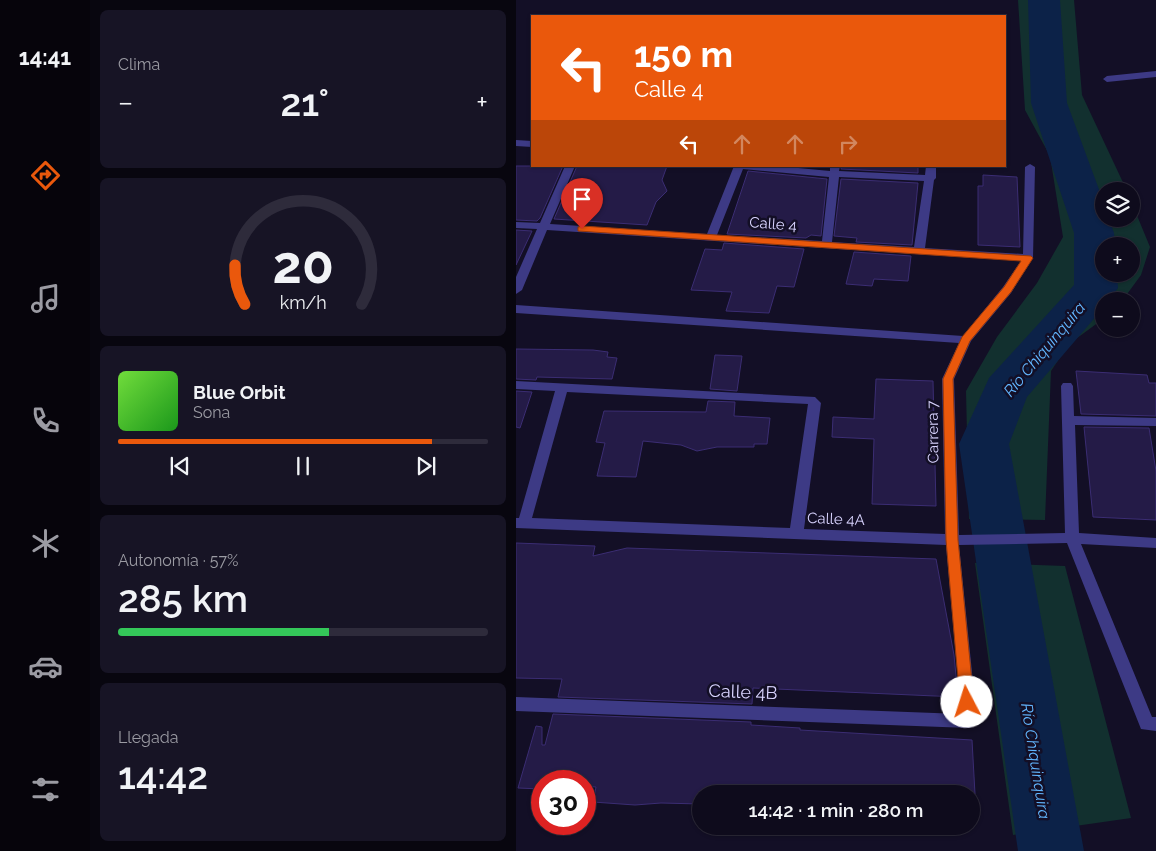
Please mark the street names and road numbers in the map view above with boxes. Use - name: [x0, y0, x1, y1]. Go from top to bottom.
- street label: Calle 4: [749, 213, 797, 235]
- street label: Carrera 7: [923, 400, 943, 464]
- street label: Calle 4A: [807, 509, 865, 529]
- street label: Calle 4B: [708, 680, 778, 703]

